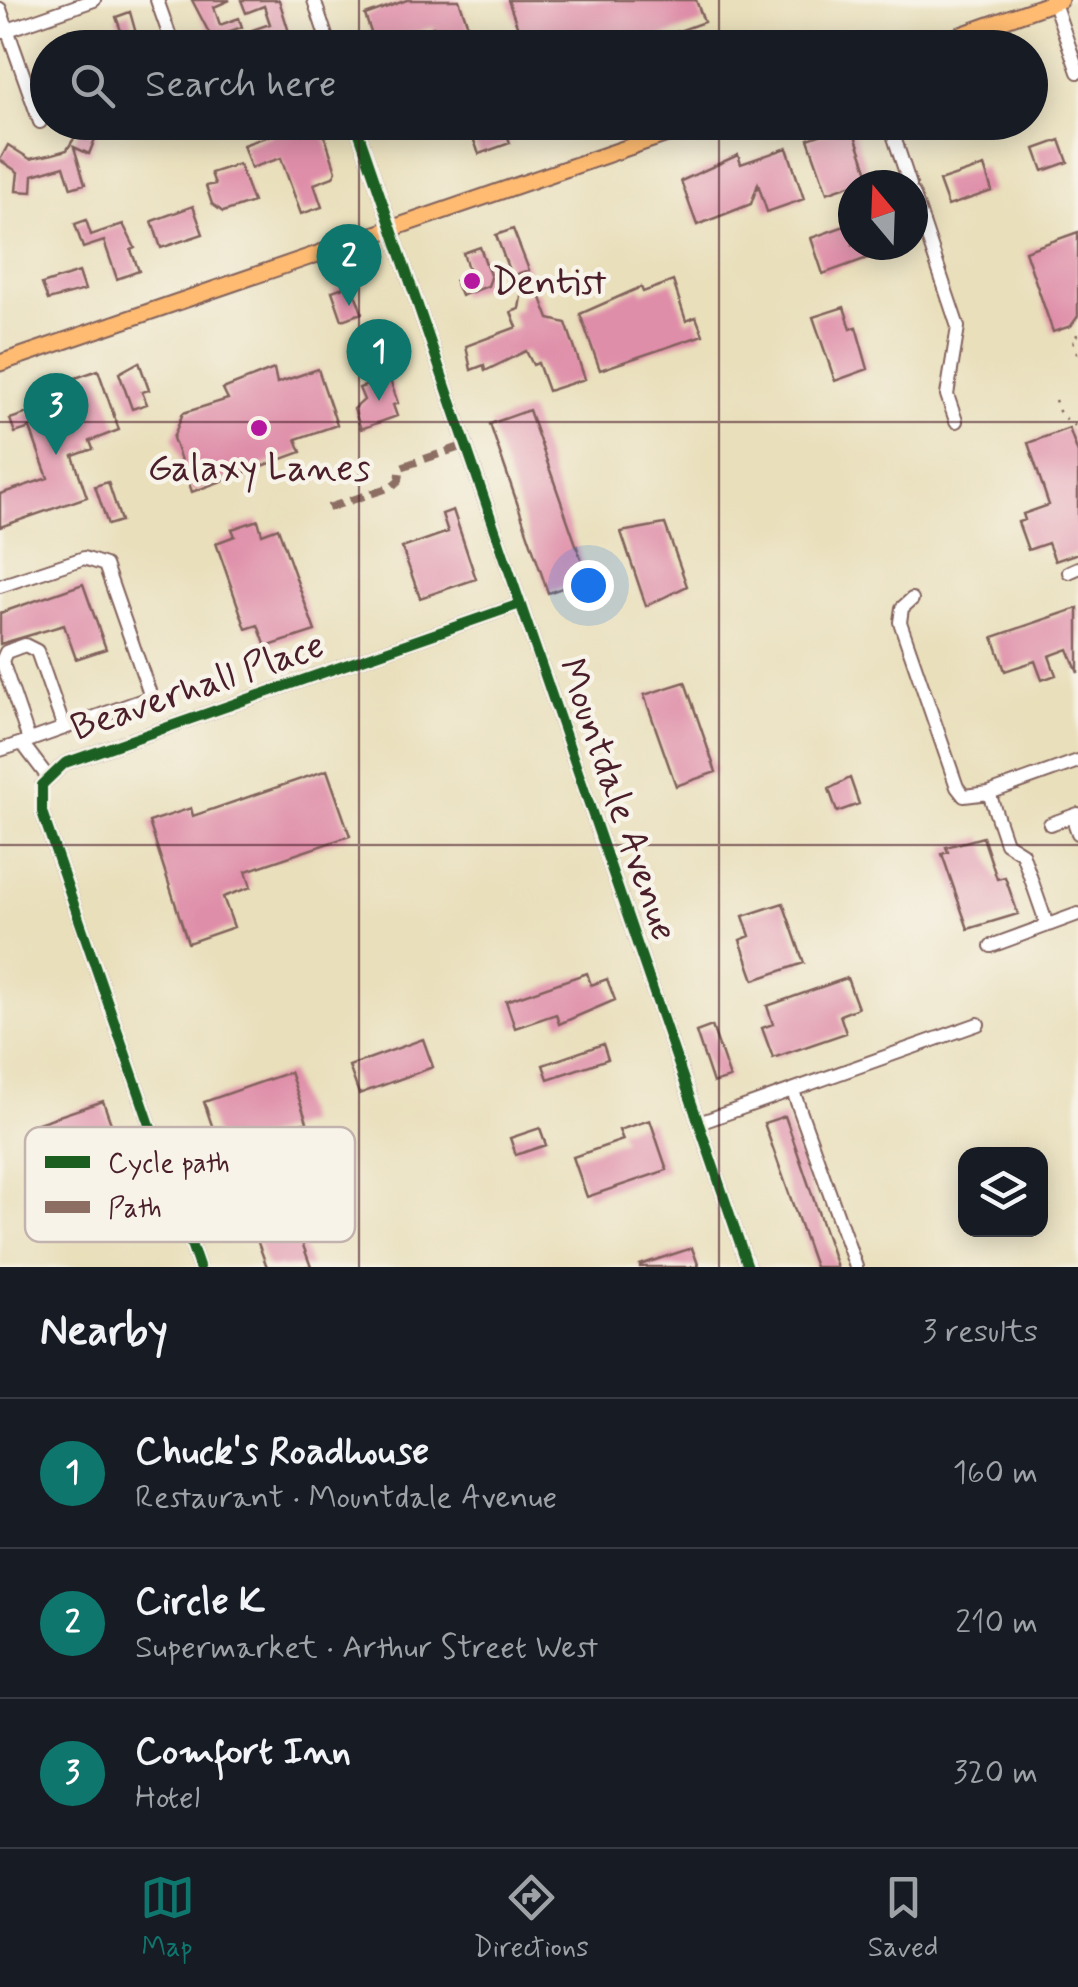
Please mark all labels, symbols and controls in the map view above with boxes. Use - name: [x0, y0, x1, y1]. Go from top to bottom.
- search box: [30, 30, 1048, 140]
- icon: search: [65, 58, 120, 113]
- text: Search here: [145, 61, 336, 110]
- north arrow: [838, 170, 928, 260]
- pin: 2: [316, 224, 382, 306]
- place label: Dentist: [492, 259, 607, 308]
- marker: Dentist: [461, 270, 483, 292]
- pin: 1: [346, 318, 412, 401]
- pin: 3: [23, 372, 88, 455]
- marker: Galaxy Lanes: [248, 417, 270, 439]
- place label: Galaxy Lanes: [148, 445, 371, 494]
- your location: [563, 560, 614, 611]
- street label: Beaverhall Place: [65, 621, 331, 754]
- street label: Mountdale Avenue: [545, 652, 688, 947]
- legend: [25, 1127, 355, 1242]
- text: Cycle path: [108, 1146, 230, 1183]
- map controls: [958, 1147, 1048, 1237]
- button: layers: [958, 1147, 1048, 1237]
- text: Path: [108, 1191, 162, 1228]
- text: Nearby: [40, 1305, 168, 1360]
- text: 3 results: [922, 1311, 1038, 1353]
- text: Chuck's Roadhouse: [135, 1428, 429, 1477]
- text: 1: [65, 1452, 80, 1494]
- text: 160 m: [953, 1452, 1038, 1494]
- text: Restaurant · Mountdale Avenue: [135, 1477, 557, 1519]
- text: Circle K: [135, 1578, 265, 1627]
- text: 2: [65, 1602, 80, 1644]
- text: 210 m: [955, 1602, 1038, 1644]
- text: Supermarket · Arthur Street West: [135, 1627, 598, 1669]
- text: Comfort Inn: [135, 1728, 351, 1777]
- text: 3: [65, 1752, 80, 1794]
- text: 320 m: [953, 1752, 1038, 1794]
- text: Hotel: [135, 1777, 200, 1819]
- tab: Map: [140, 1870, 195, 1967]
- tab: Directions: [474, 1870, 589, 1967]
- tab: Saved: [868, 1870, 938, 1967]

